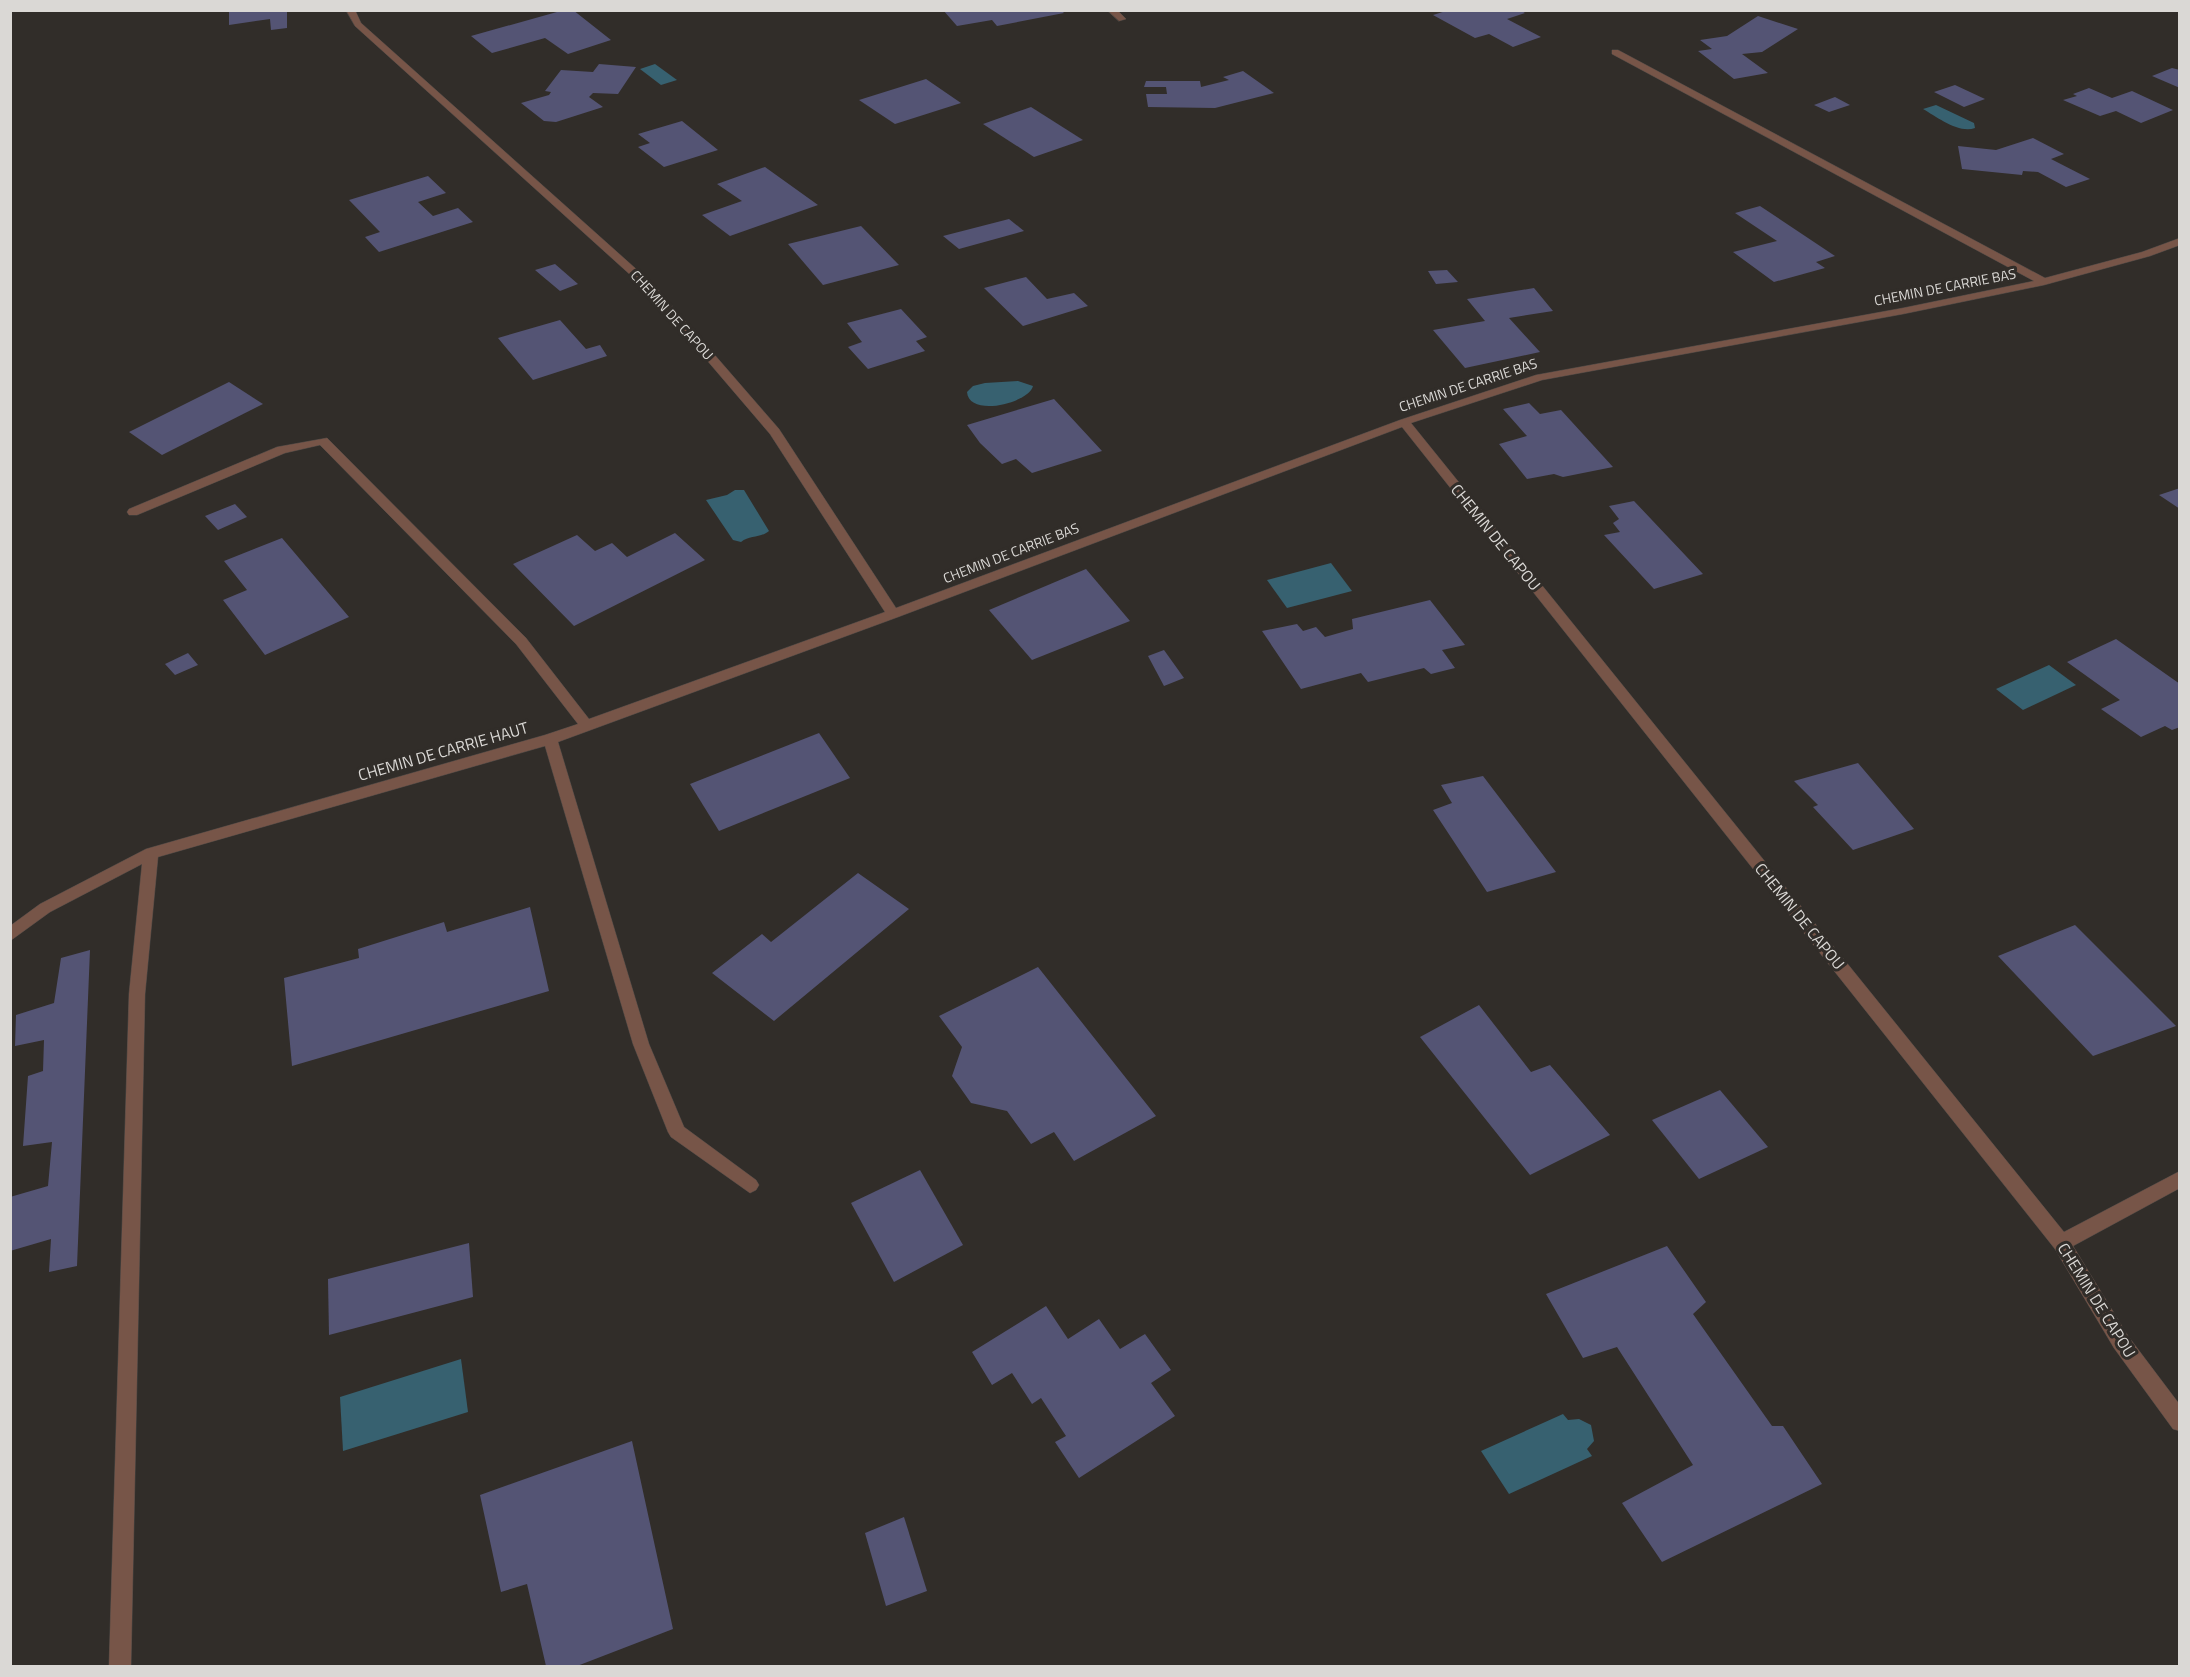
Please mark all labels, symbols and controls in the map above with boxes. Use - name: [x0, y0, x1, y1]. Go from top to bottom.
- street label: CHEMIN DE CARRIE BAS: [1872, 262, 2018, 311]
- street label: CHEMIN DE CAPOU: [626, 265, 719, 364]
- street label: CHEMIN DE CARRIE BAS: [1396, 352, 1540, 417]
- street label: CHEMIN DE CAPOU: [1445, 478, 1547, 596]
- street label: CHEMIN DE CARRIE BAS: [940, 517, 1082, 588]
- street label: CHEMIN DE CARRIE HAUT: [355, 715, 531, 787]
- street label: CHEMIN DE CAPOU: [1749, 857, 1851, 975]
- street label: CHEMIN DE CAPOU: [2052, 1238, 2142, 1362]

